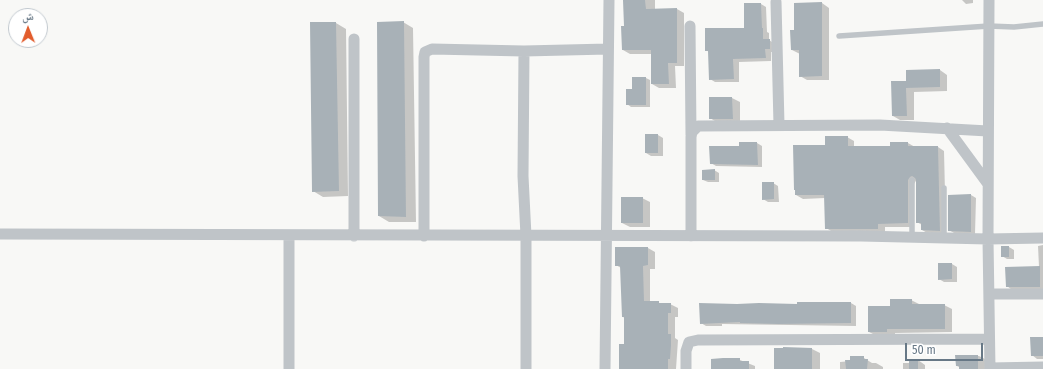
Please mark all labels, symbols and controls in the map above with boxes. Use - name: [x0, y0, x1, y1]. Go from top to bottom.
- north arrow: [8, 8, 48, 48]
- text: ش: [22, 10, 34, 23]
- scale bar: [907, 335, 985, 361]
- text: 50 m: [912, 343, 936, 357]

